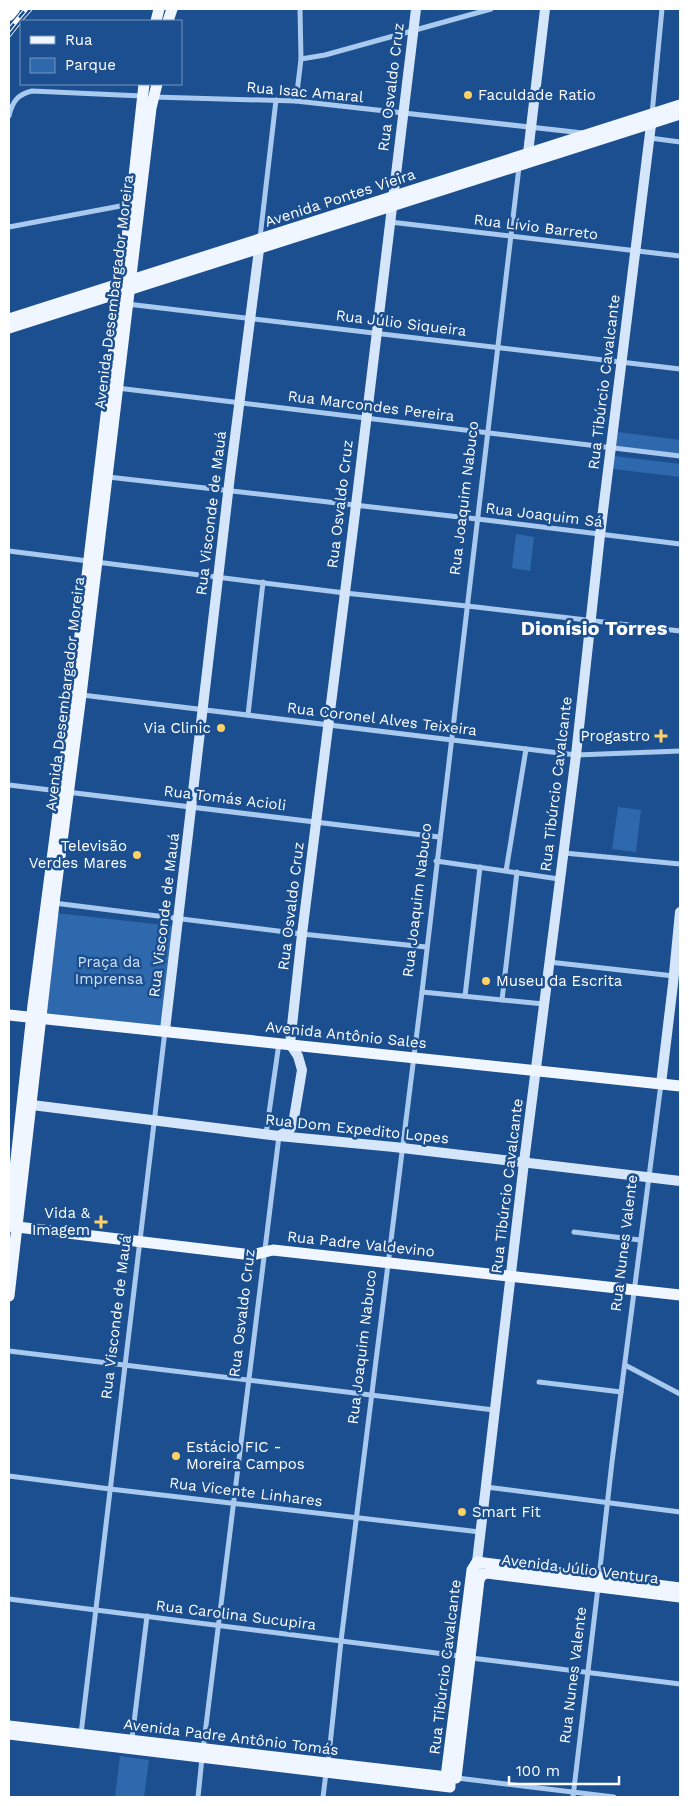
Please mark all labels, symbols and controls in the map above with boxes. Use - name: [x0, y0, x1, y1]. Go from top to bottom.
- legend: [20, 20, 182, 85]
- street label: Rua Osvaldo Cruz: [374, 22, 408, 152]
- text: Rua: [65, 31, 93, 49]
- text: Parque: [65, 56, 116, 74]
- street label: Rua Isac Amaral: [246, 78, 365, 106]
- place label: Faculdade Ratio: [478, 86, 596, 104]
- marker: Faculdade Ratio: [462, 89, 474, 101]
- street label: Avenida Pontes Vieira: [262, 165, 418, 231]
- street label: Avenida Desembargador Moreira: [91, 173, 137, 410]
- street label: Rua Lívio Barreto: [473, 210, 599, 244]
- street label: Rua Tibúrcio Cavalcante: [584, 294, 624, 470]
- street label: Rua Júlio Siqueira: [335, 306, 468, 340]
- street label: Rua Marcondes Pereira: [287, 387, 456, 425]
- street label: Rua Joaquim Nabuco: [446, 420, 482, 576]
- street label: Rua Visconde de Mauá: [192, 429, 230, 596]
- street label: Rua Osvaldo Cruz: [323, 439, 357, 569]
- street label: Rua Joaquim Sá: [484, 499, 604, 531]
- street label: Avenida Desembargador Moreira: [42, 575, 88, 812]
- district label: Dionísio Torres: [521, 616, 668, 640]
- street label: Rua Tibúrcio Cavalcante: [536, 696, 576, 872]
- street label: Rua Coronel Alves Teixeira: [286, 698, 478, 740]
- place label: Via Clinic: [143, 719, 211, 737]
- marker: Via Clinic: [215, 722, 227, 734]
- place label: Progastro: [580, 727, 650, 745]
- marker: Progastro: [654, 729, 668, 743]
- street label: Rua Tomás Acioli: [163, 782, 287, 814]
- street label: Rua Joaquim Nabuco: [399, 822, 435, 978]
- street label: Rua Visconde de Mauá: [145, 831, 183, 998]
- place label: Televisão Verdes Mares: [29, 837, 127, 872]
- street label: Rua Osvaldo Cruz: [274, 841, 308, 971]
- marker: Televisão Verdes Mares: [131, 849, 143, 861]
- park label: Praça da Imprensa: [75, 953, 144, 988]
- place label: Museu da Escrita: [496, 972, 623, 990]
- marker: Museu da Escrita: [480, 975, 492, 987]
- street label: Avenida Antônio Sales: [264, 1018, 428, 1052]
- street label: Rua Tibúrcio Cavalcante: [487, 1098, 527, 1274]
- street label: Rua Dom Expedito Lopes: [264, 1110, 450, 1148]
- street label: Rua Nunes Valente: [607, 1174, 641, 1312]
- place label: Vida & Imagem: [32, 1204, 91, 1239]
- marker: Vida & Imagem: [94, 1215, 108, 1229]
- street label: Rua Padre Valdevino: [286, 1227, 436, 1261]
- street label: Rua Visconde de Mauá: [97, 1233, 135, 1400]
- street label: Rua Osvaldo Cruz: [225, 1248, 259, 1378]
- street label: Rua Joaquim Nabuco: [344, 1269, 380, 1425]
- place label: Estácio FIC - Moreira Campos: [186, 1438, 305, 1473]
- marker: Estácio FIC - Moreira Campos: [170, 1450, 182, 1462]
- street label: Rua Vicente Linhares: [168, 1474, 324, 1510]
- place label: Smart Fit: [472, 1503, 542, 1521]
- marker: Smart Fit: [456, 1506, 468, 1518]
- street label: Avenida Júlio Ventura: [500, 1550, 660, 1588]
- street label: Rua Tibúrcio Cavalcante: [425, 1579, 465, 1755]
- street label: Rua Carolina Sucupira: [155, 1596, 318, 1634]
- street label: Rua Nunes Valente: [556, 1606, 590, 1744]
- street label: Avenida Padre Antônio Tomás: [123, 1715, 340, 1759]
- scale bar: [509, 1754, 619, 1786]
- text: 100 m: [516, 1762, 560, 1780]

